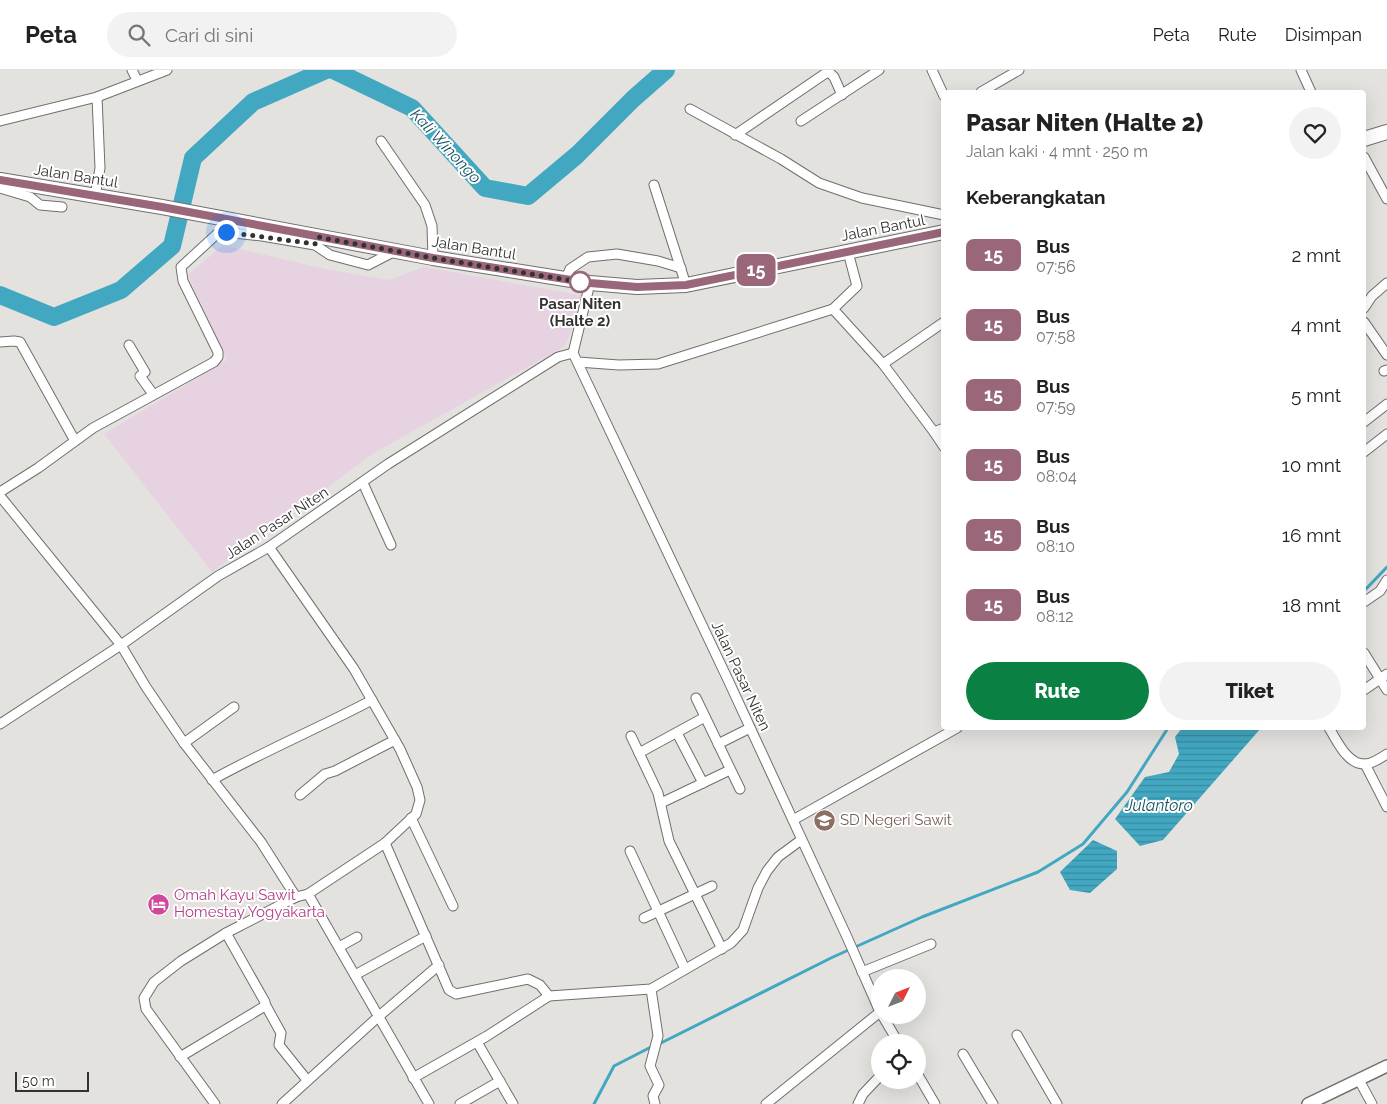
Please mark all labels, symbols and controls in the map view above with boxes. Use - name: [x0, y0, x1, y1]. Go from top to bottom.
- search box: [107, 12, 457, 57]
- text: Peta: [25, 20, 77, 49]
- icon: search: [125, 21, 153, 49]
- text: Cari di sini: [165, 24, 253, 46]
- text: Peta: [1153, 24, 1190, 45]
- text: Rute: [1218, 24, 1257, 45]
- text: Disimpan: [1285, 24, 1362, 45]
- water label: Kali Winongo: [407, 105, 485, 187]
- button: heart: [1289, 107, 1341, 159]
- text: Pasar Niten (Halte 2): [966, 108, 1203, 137]
- text: Jalan kaki · 4 mnt · 250 m: [966, 142, 1148, 161]
- street label: Jalan Bantul: [33, 160, 120, 192]
- text: Keberangkatan: [966, 186, 1106, 208]
- street label: Jalan Bantul: [840, 211, 927, 245]
- your location: [214, 220, 239, 245]
- street label: Jalan Bantul: [431, 232, 518, 264]
- text: Bus: [1036, 235, 1070, 257]
- text: 15: [984, 244, 1003, 265]
- text: 2 mnt: [1291, 244, 1341, 266]
- line badge: 15: [734, 254, 778, 286]
- text: 07:56: [1036, 257, 1076, 276]
- text: 15: [747, 259, 765, 280]
- marker: Pasar Niten (Halte 2): [569, 271, 591, 293]
- place label: Pasar Niten (Halte 2): [539, 295, 621, 330]
- text: Bus: [1036, 305, 1070, 327]
- text: 15: [984, 314, 1003, 335]
- text: 4 mnt: [1291, 314, 1341, 336]
- text: 07:58: [1036, 327, 1075, 346]
- text: Bus: [1036, 375, 1070, 397]
- text: 15: [984, 384, 1003, 405]
- text: 5 mnt: [1291, 384, 1341, 406]
- text: 07:59: [1036, 397, 1075, 416]
- text: Bus: [1036, 445, 1070, 467]
- text: 15: [984, 454, 1003, 475]
- text: 10 mnt: [1282, 454, 1341, 476]
- text: 08:04: [1036, 467, 1077, 486]
- street label: Jalan Pasar Niten: [222, 483, 332, 563]
- text: Bus: [1036, 515, 1070, 537]
- text: 15: [984, 524, 1003, 545]
- text: 16 mnt: [1282, 524, 1341, 546]
- text: 08:10: [1036, 537, 1075, 556]
- text: Bus: [1036, 585, 1070, 607]
- text: 15: [984, 594, 1003, 615]
- text: 18 mnt: [1282, 594, 1341, 616]
- text: 08:12: [1036, 607, 1073, 626]
- street label: Jalan Pasar Niten: [708, 618, 774, 734]
- button: Rute: [966, 662, 1149, 720]
- button: Tiket: [1159, 662, 1341, 720]
- water label: Julantoro: [1124, 796, 1193, 815]
- school or university icon: SD Negeri Sawit: [812, 808, 836, 832]
- place label: SD Negeri Sawit: [840, 811, 952, 829]
- place label: Omah Kayu Sawit Homestay Yogyakarta: [174, 886, 325, 921]
- hotel icon: Omah Kayu Sawit Homestay Yogyakarta: [146, 892, 170, 916]
- north arrow: [871, 969, 926, 1024]
- map controls: [871, 969, 926, 1089]
- button: locate: [871, 1034, 926, 1089]
- scale bar: [15, 1069, 89, 1092]
- text: 50 m: [22, 1073, 55, 1089]

